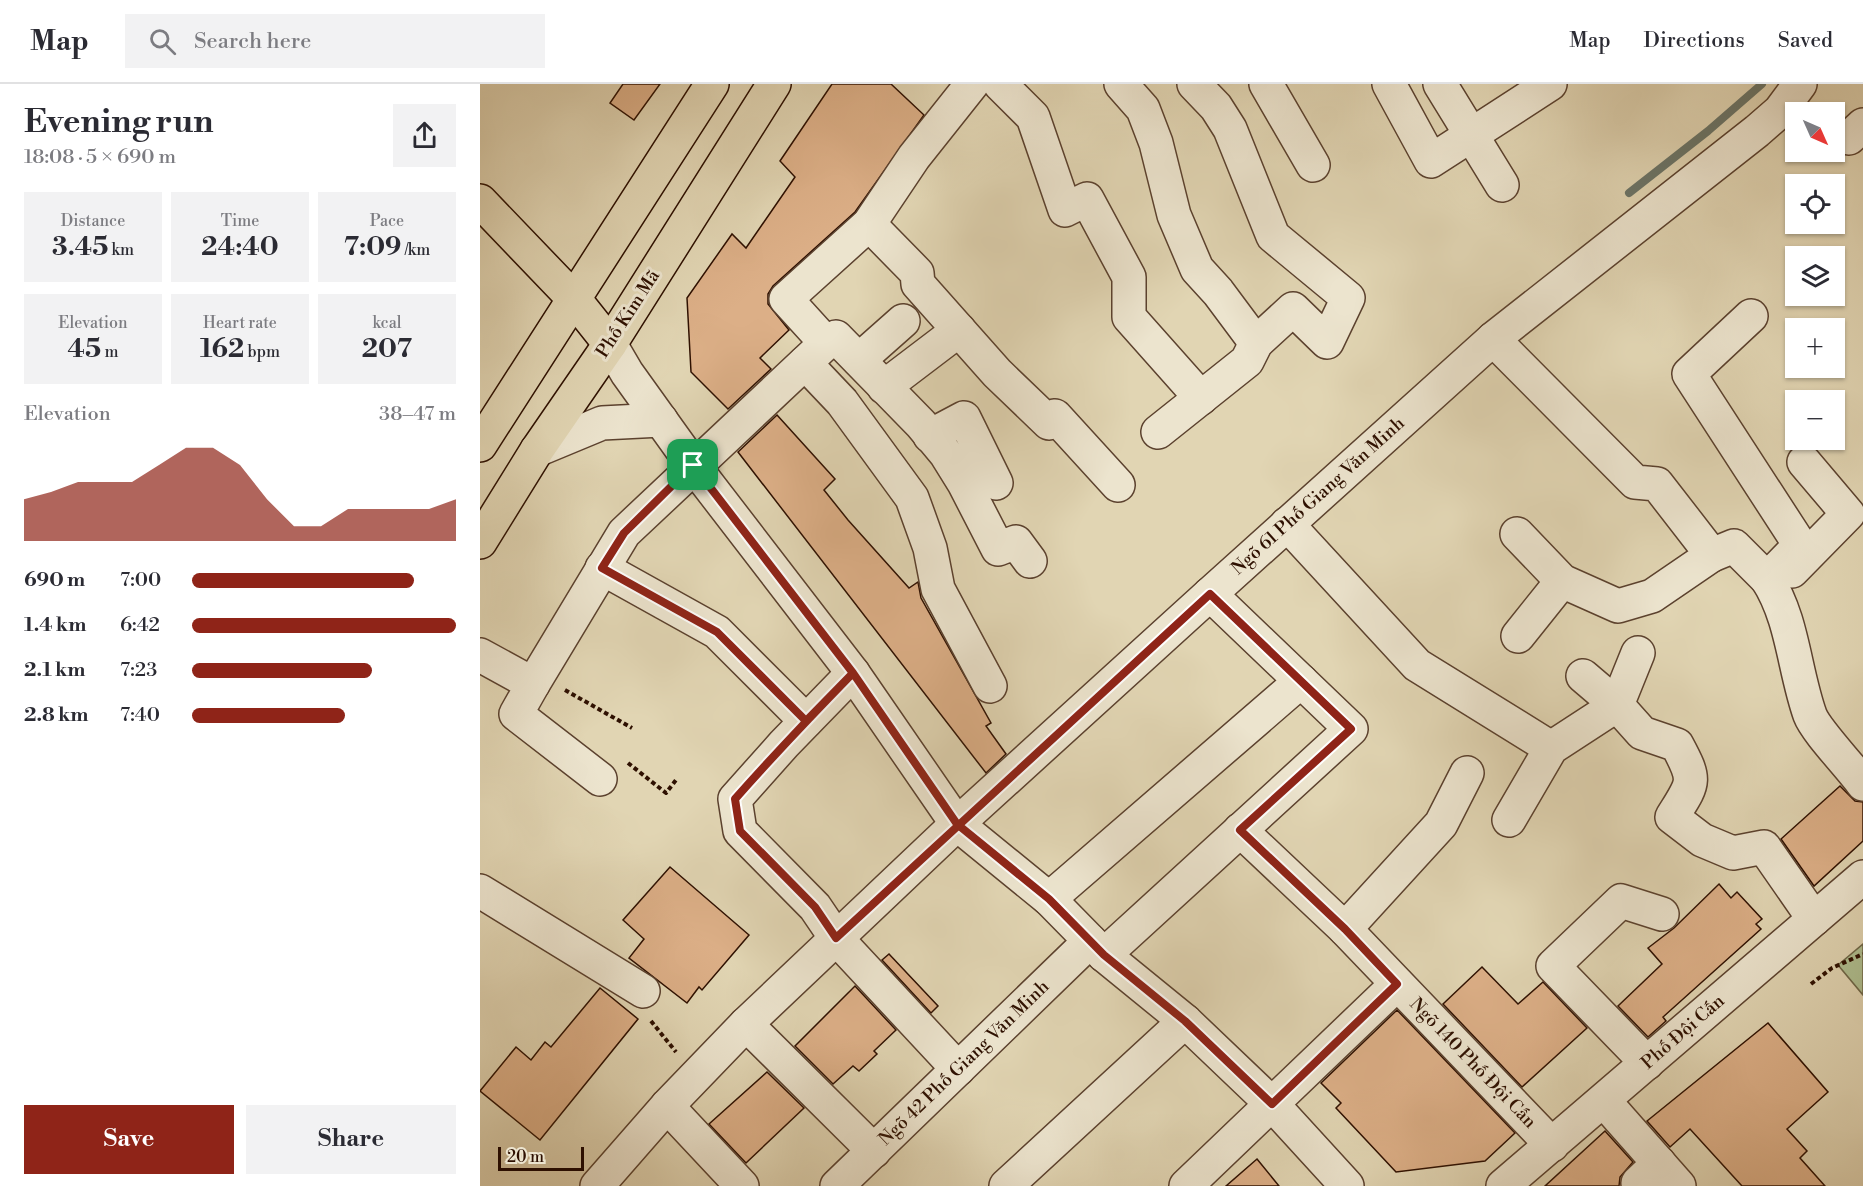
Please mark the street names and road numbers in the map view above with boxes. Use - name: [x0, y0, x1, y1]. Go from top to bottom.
- street label: Phố Kim Mã: [591, 265, 665, 362]
- street label: Ngõ 61 Phố Giang Văn Minh: [1226, 412, 1410, 580]
- street label: Ngõ 42 Phố Giang Văn Minh: [874, 975, 1054, 1151]
- street label: Phố Đội Cấn: [1637, 989, 1730, 1074]
- street label: Ngõ 140 Phố Đội Cấn: [1405, 993, 1541, 1133]

